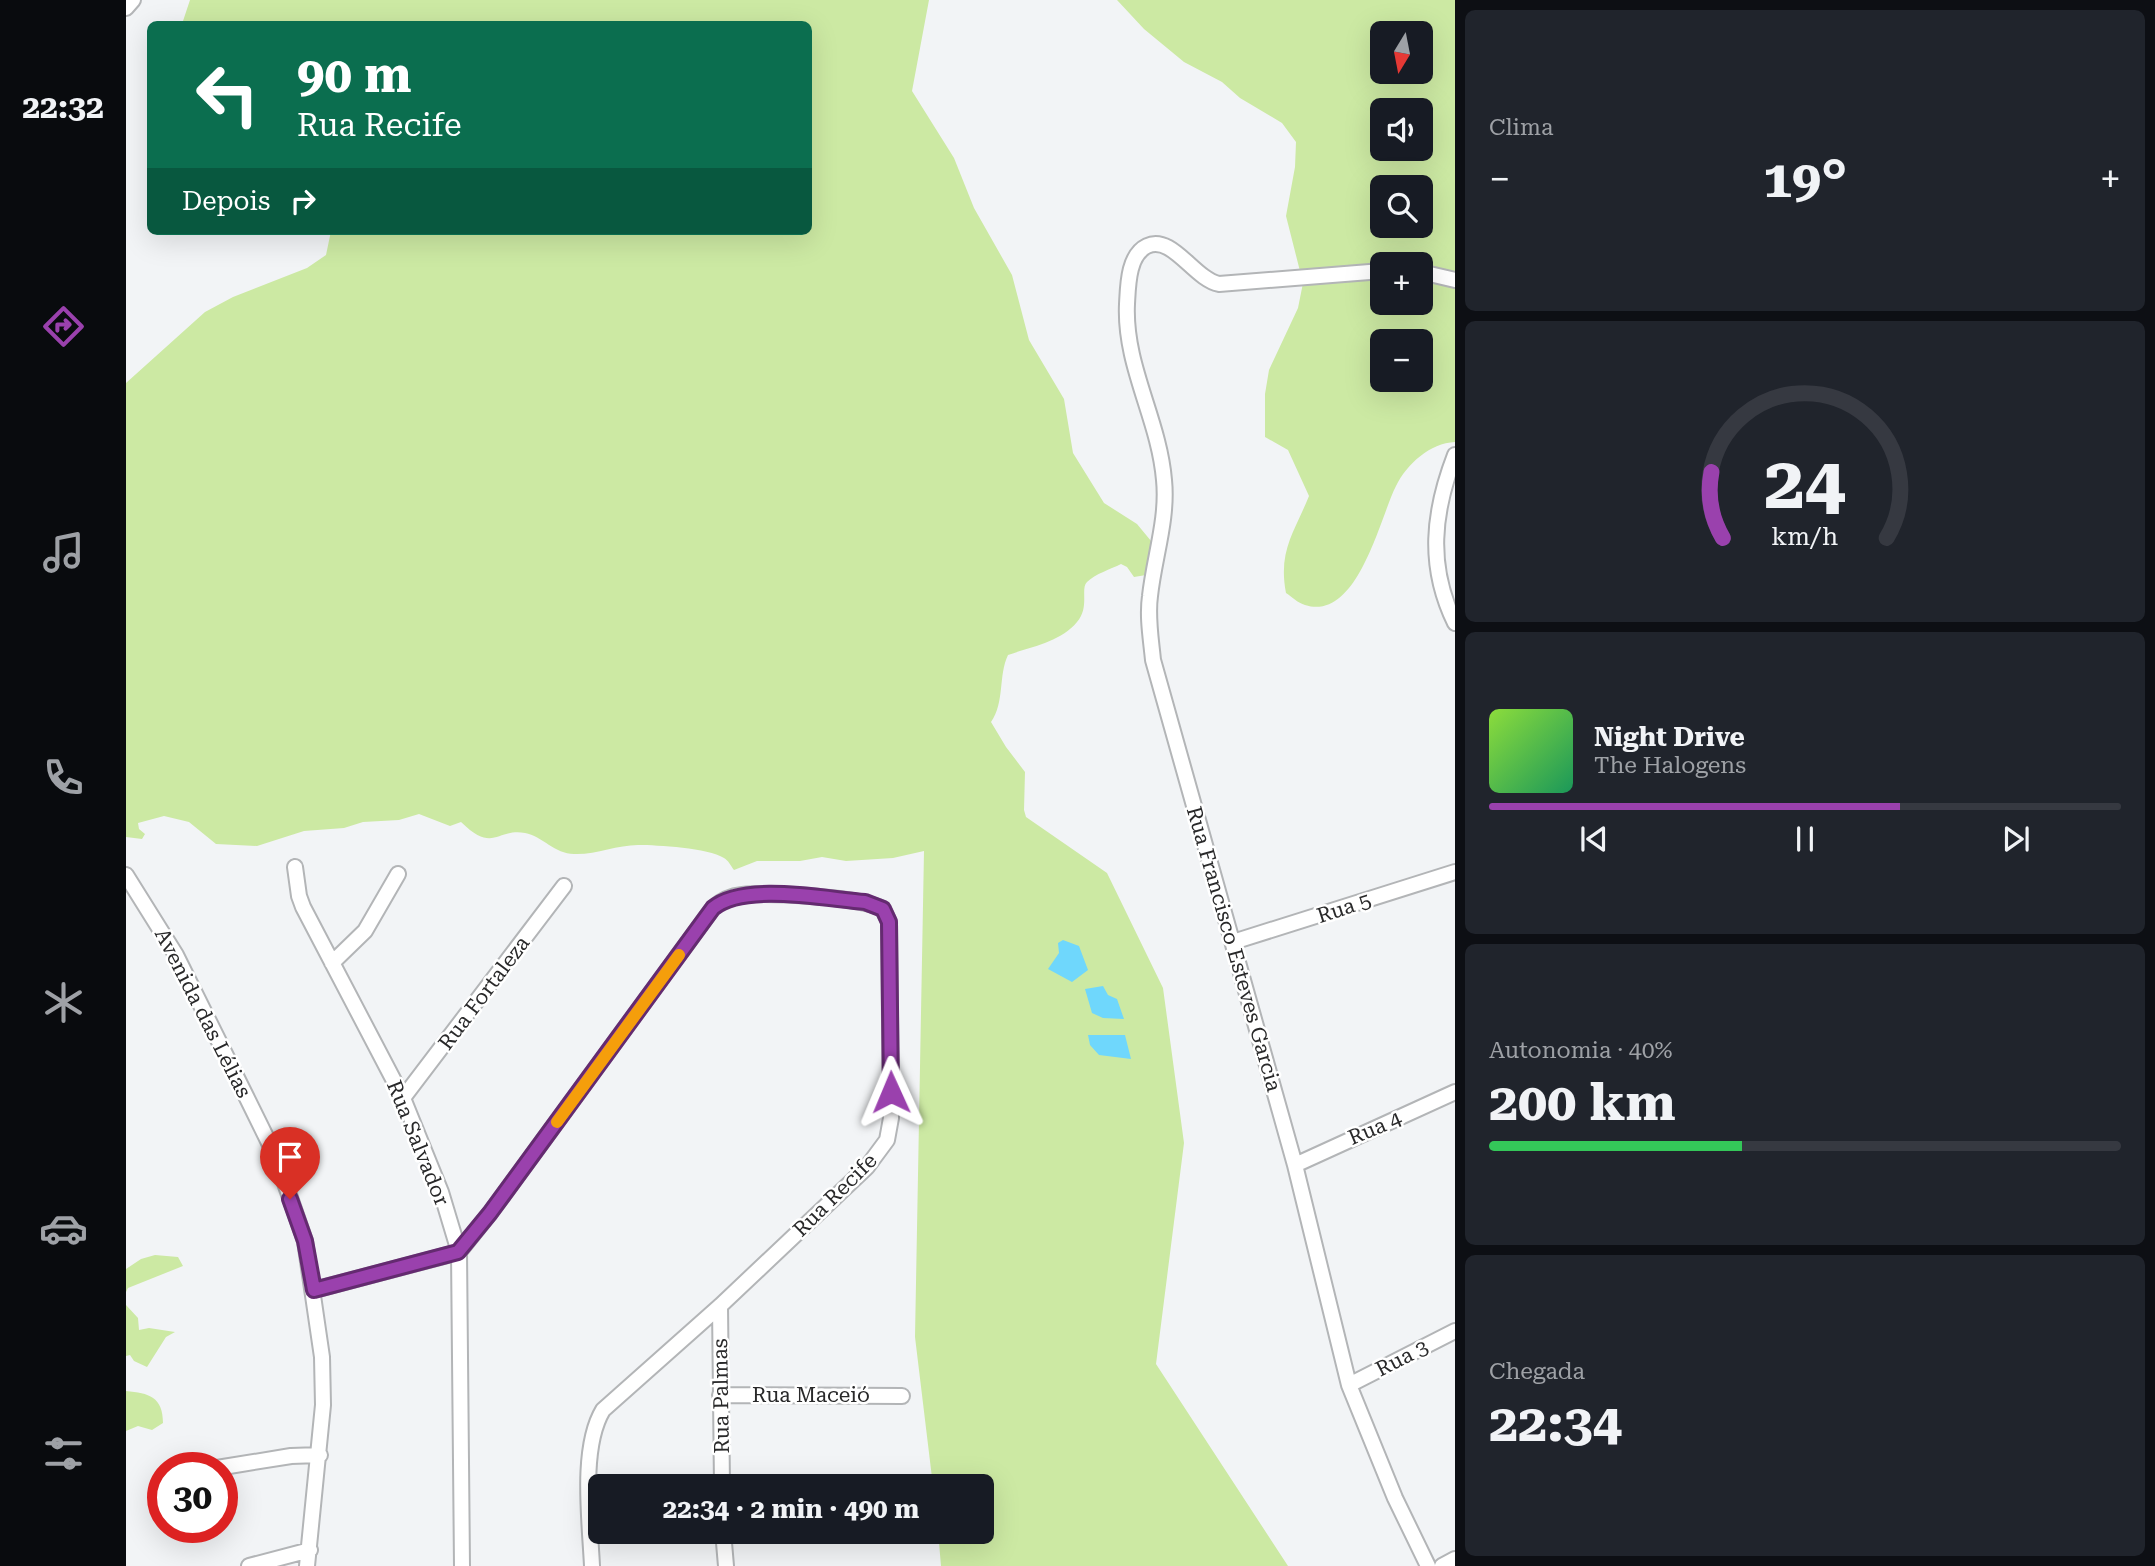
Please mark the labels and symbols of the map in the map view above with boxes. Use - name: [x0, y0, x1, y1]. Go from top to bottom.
- north arrow: [1370, 21, 1433, 84]
- street label: Rua Francisco Esteves Garcia: [1182, 804, 1286, 1095]
- street label: Rua 5: [1314, 888, 1374, 928]
- street label: Avenida das Lélias: [150, 924, 256, 1102]
- street label: Rua Fortaleza: [434, 931, 535, 1054]
- position arrow: [854, 1055, 928, 1129]
- street label: Rua Salvador: [382, 1077, 454, 1209]
- street label: Rua 4: [1345, 1106, 1406, 1150]
- pin: [260, 1127, 320, 1199]
- street label: Rua Recife: [788, 1148, 882, 1242]
- street label: Rua 3: [1372, 1335, 1432, 1381]
- street label: Rua Palmas: [708, 1338, 734, 1454]
- street label: Rua Maceió: [752, 1383, 870, 1407]
- speed limit sign: 30: [147, 1452, 238, 1543]

